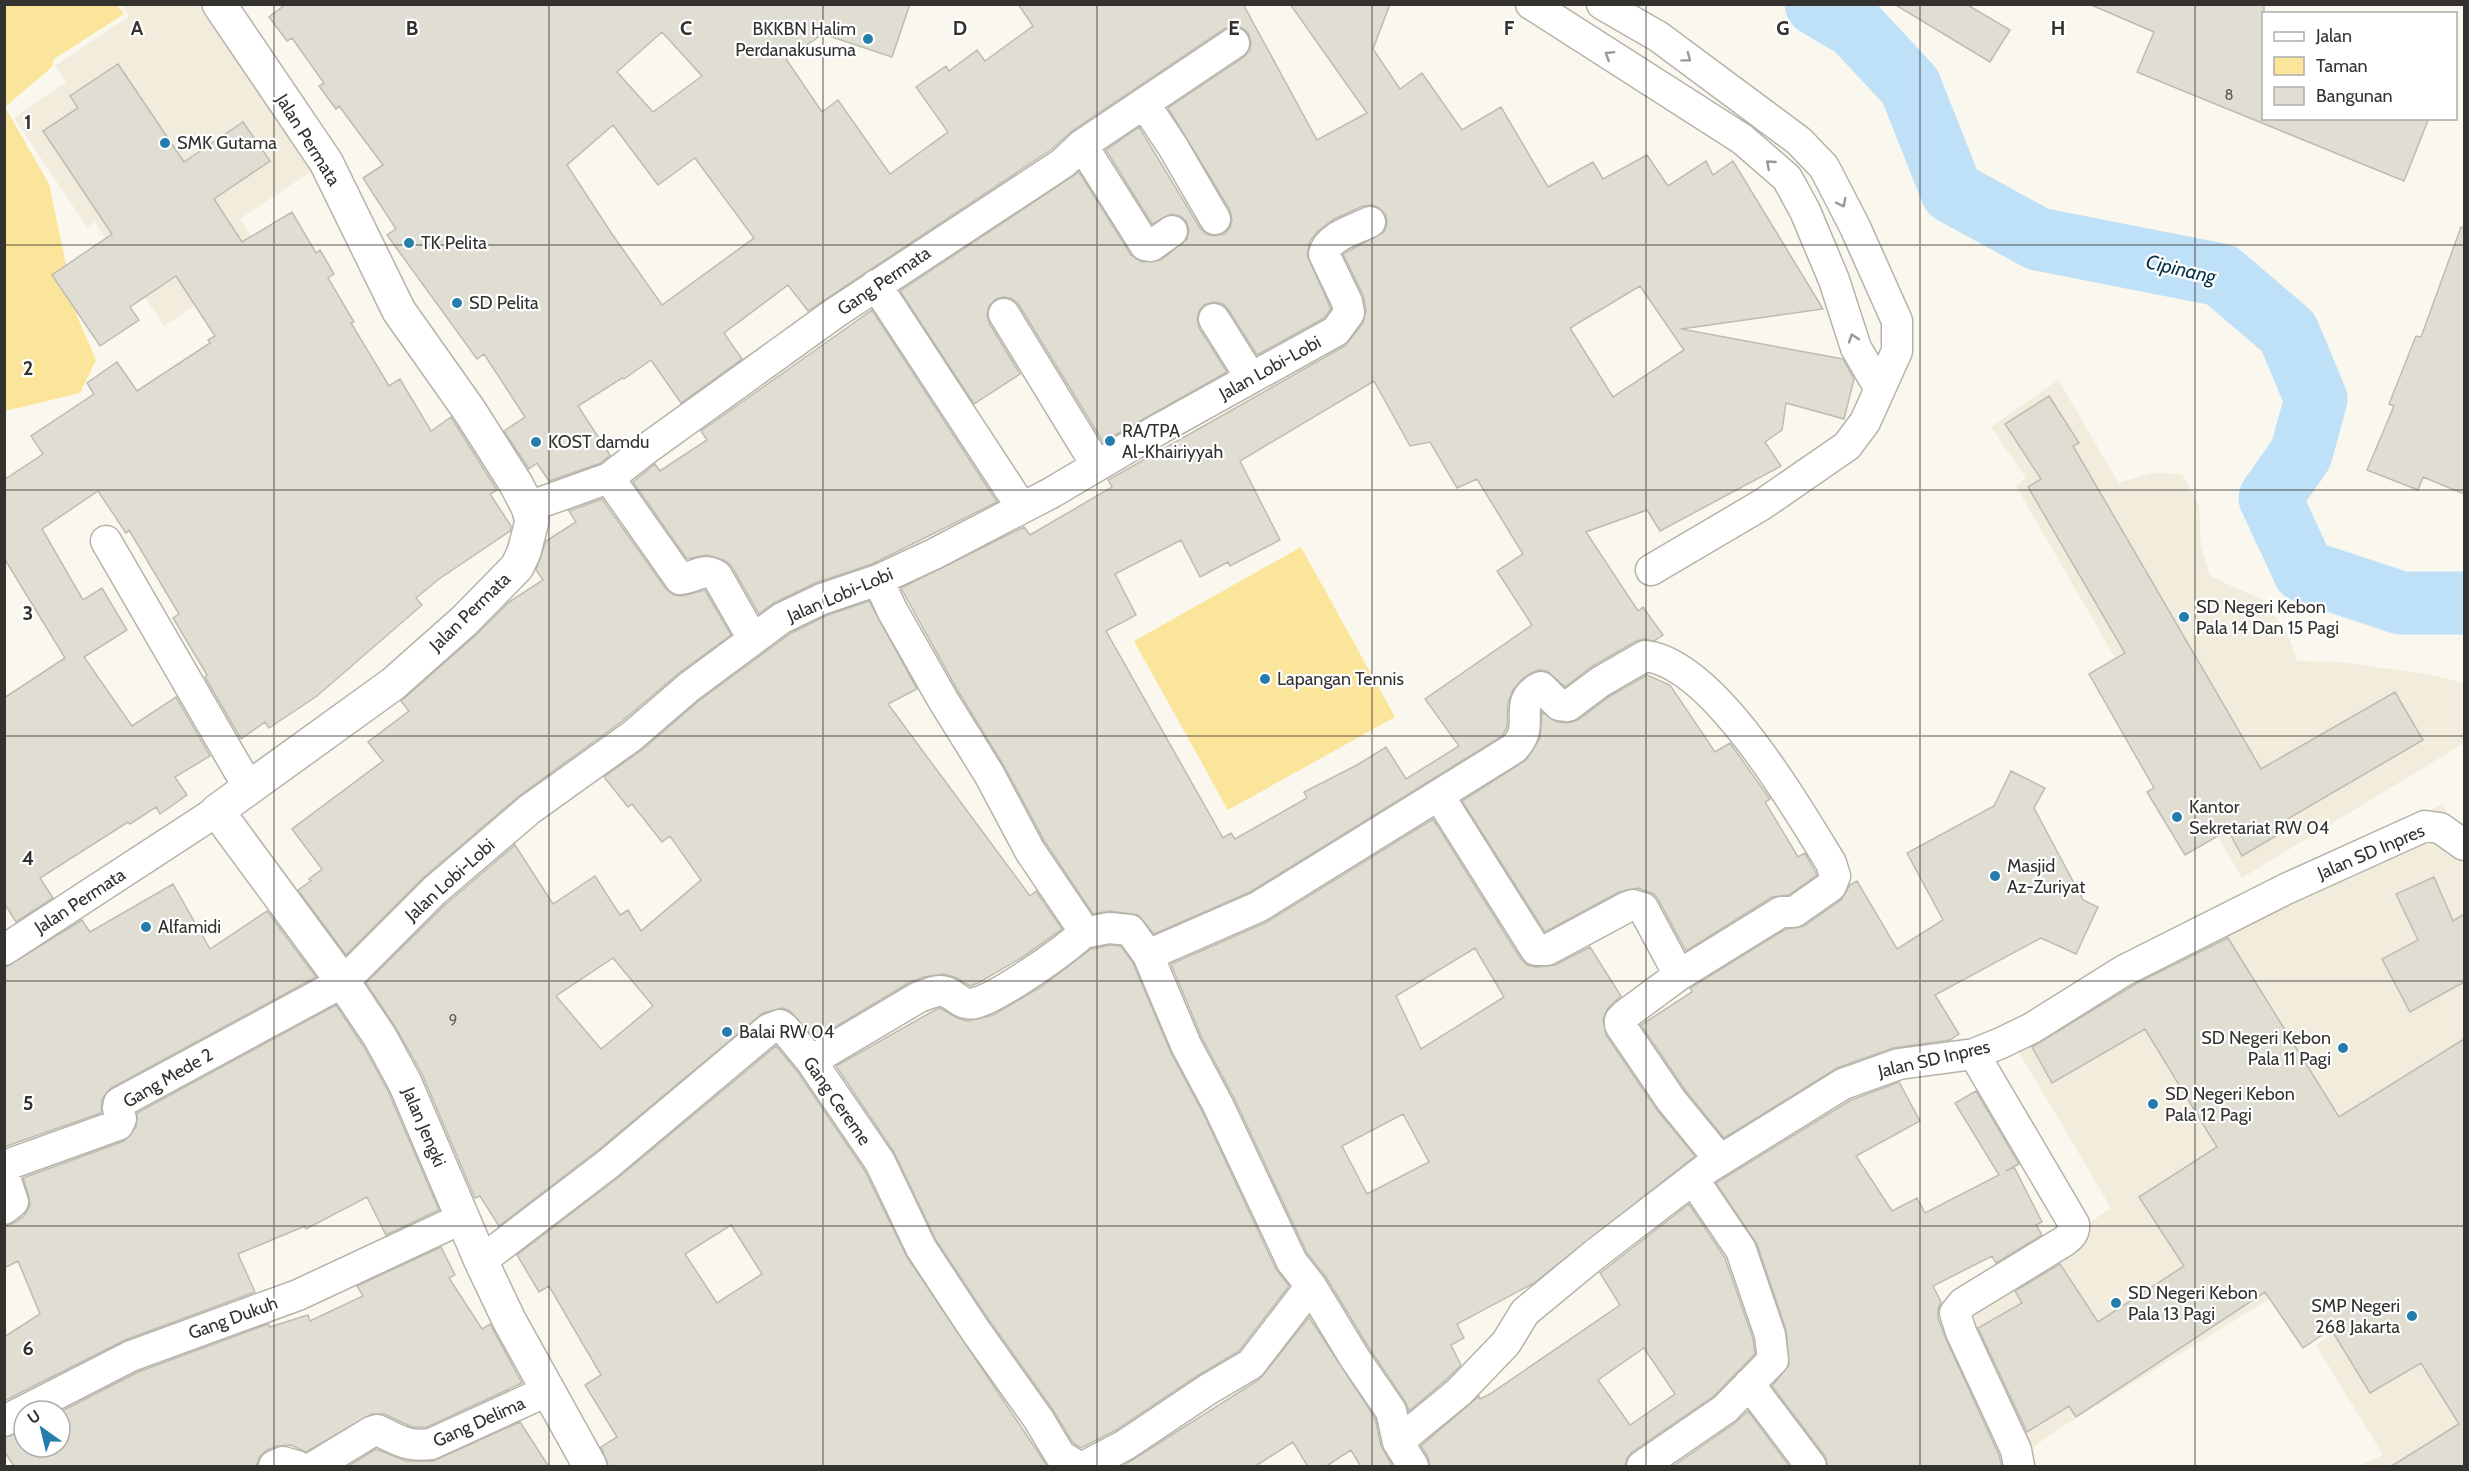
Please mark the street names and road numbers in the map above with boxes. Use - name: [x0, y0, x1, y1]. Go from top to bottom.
- street label: Jalan Permata: [271, 89, 345, 190]
- street label: Gang Permata: [833, 242, 935, 320]
- street label: Jalan Lobi-Lobi: [1214, 331, 1325, 405]
- street label: Jalan Lobi-Lobi: [783, 563, 896, 628]
- street label: Jalan Permata: [424, 568, 515, 657]
- street label: Jalan SD Inpres: [2313, 820, 2428, 885]
- street label: Jalan Lobi-Lobi: [400, 834, 499, 927]
- street label: Jalan Permata: [30, 863, 130, 939]
- street label: Jalan SD Inpres: [1875, 1035, 1992, 1083]
- street label: Gang Mede 2: [119, 1043, 217, 1113]
- street label: Gang Cereme: [798, 1052, 876, 1150]
- street label: Jalan Jengki: [397, 1083, 451, 1170]
- street label: Gang Dukuh: [185, 1292, 281, 1344]
- street label: Gang Delima: [430, 1392, 529, 1452]

